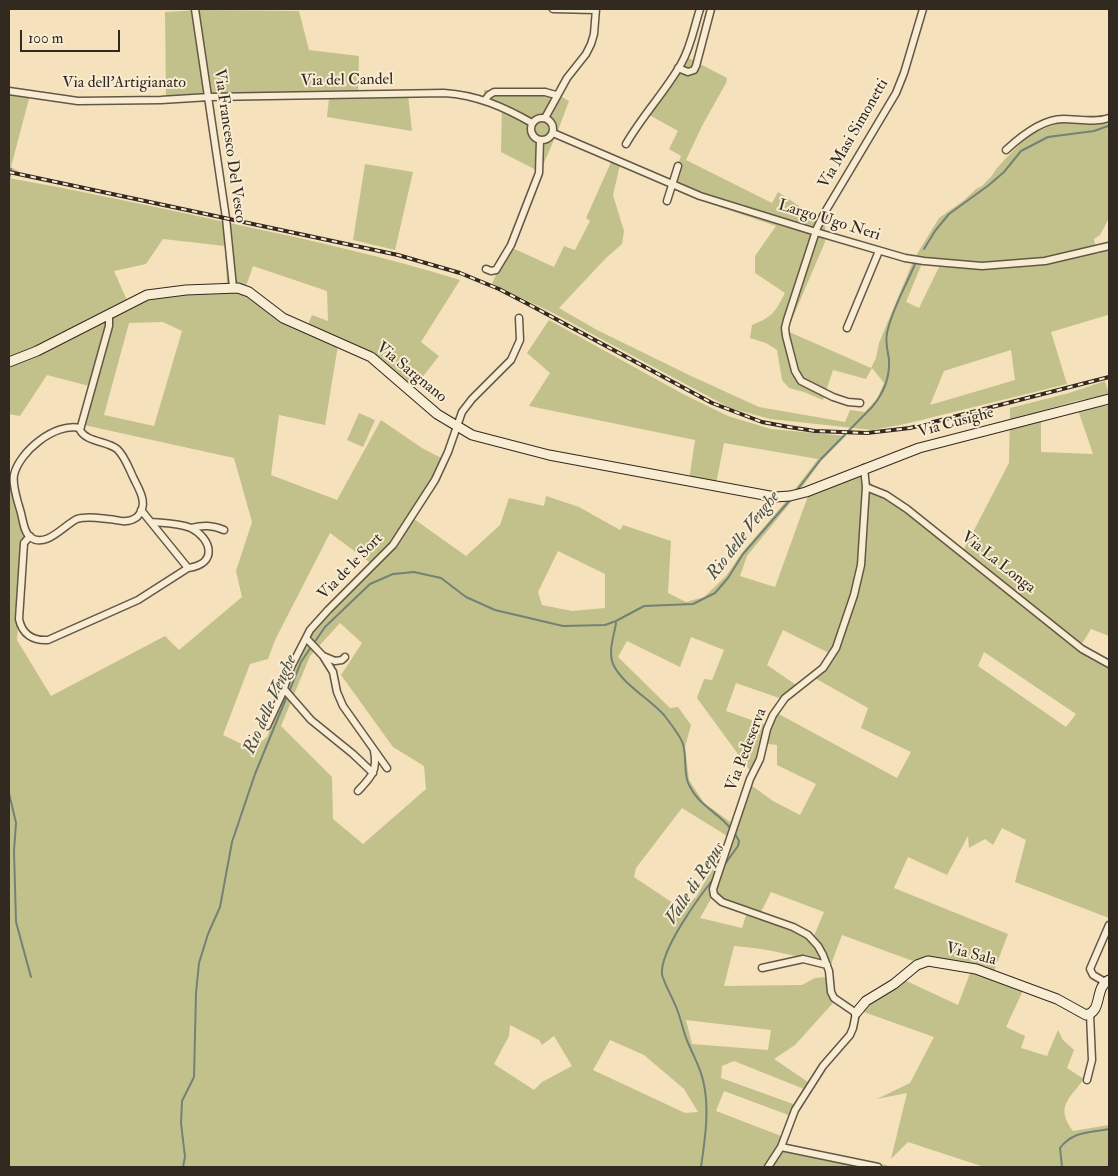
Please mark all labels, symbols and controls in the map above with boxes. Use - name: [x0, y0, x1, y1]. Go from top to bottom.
- scale bar: [22, 20, 122, 52]
- text: 100 m: [28, 29, 63, 48]
- street label: Via Francesco Del Vesco: [209, 68, 249, 224]
- street label: Via del Candel: [301, 71, 393, 91]
- street label: Via dell'Artigianato: [62, 74, 186, 94]
- street label: Via Masi Simonetti: [815, 76, 893, 192]
- street label: Largo Ugo Neri: [776, 196, 882, 246]
- street label: Via Sargnano: [372, 339, 450, 407]
- street label: Via Cusighe: [916, 404, 996, 442]
- water label: Rio delle Venghe: [703, 487, 785, 585]
- street label: Via La Longa: [957, 528, 1039, 598]
- street label: Via de le Sort: [314, 530, 388, 604]
- water label: Rio delle Venghe: [240, 652, 302, 758]
- street label: Via Pedeserva: [722, 706, 772, 794]
- water label: Valle di Repus: [661, 839, 731, 929]
- street label: Via Sala: [944, 939, 998, 971]

